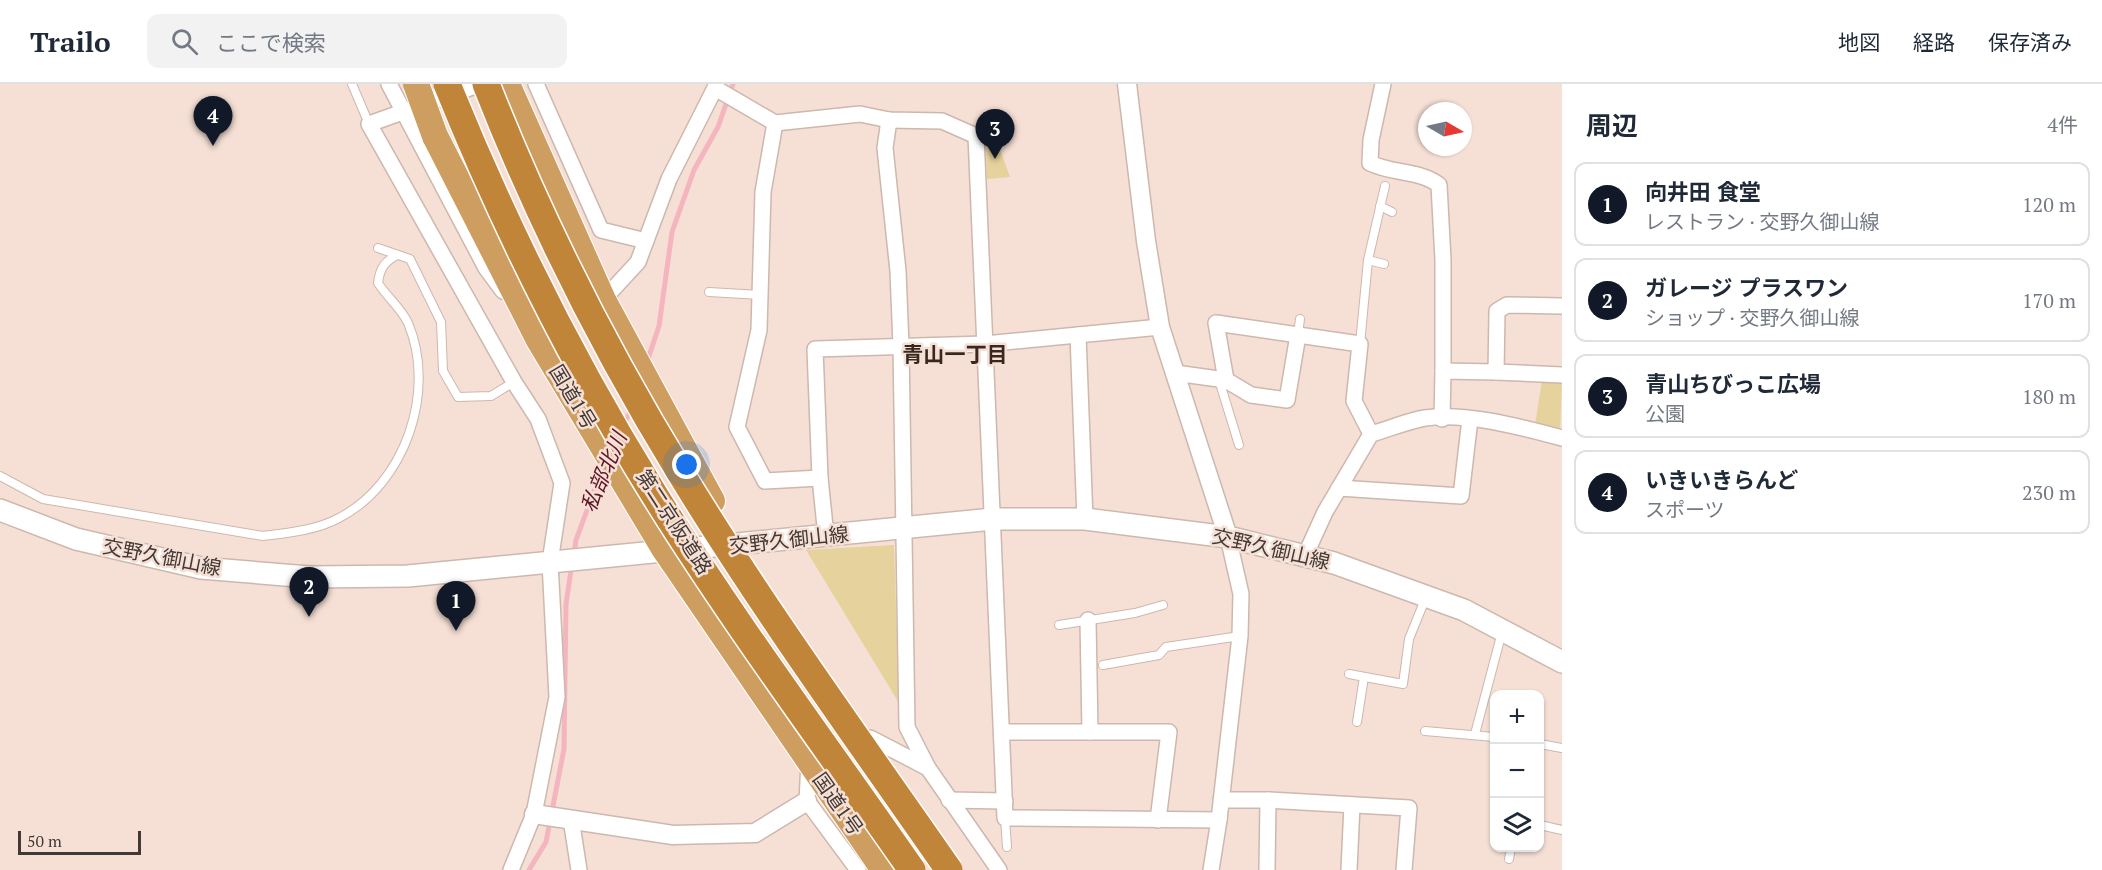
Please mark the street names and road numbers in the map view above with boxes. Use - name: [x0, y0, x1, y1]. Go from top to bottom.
- street label: 国道1号: [544, 360, 603, 434]
- street label: 第二京阪道路: [630, 464, 718, 579]
- street label: 交野久御山線: [728, 520, 850, 559]
- street label: 交野久御山線: [1210, 522, 1333, 575]
- street label: 交野久御山線: [101, 532, 224, 581]
- street label: 国道1号: [807, 767, 870, 840]

